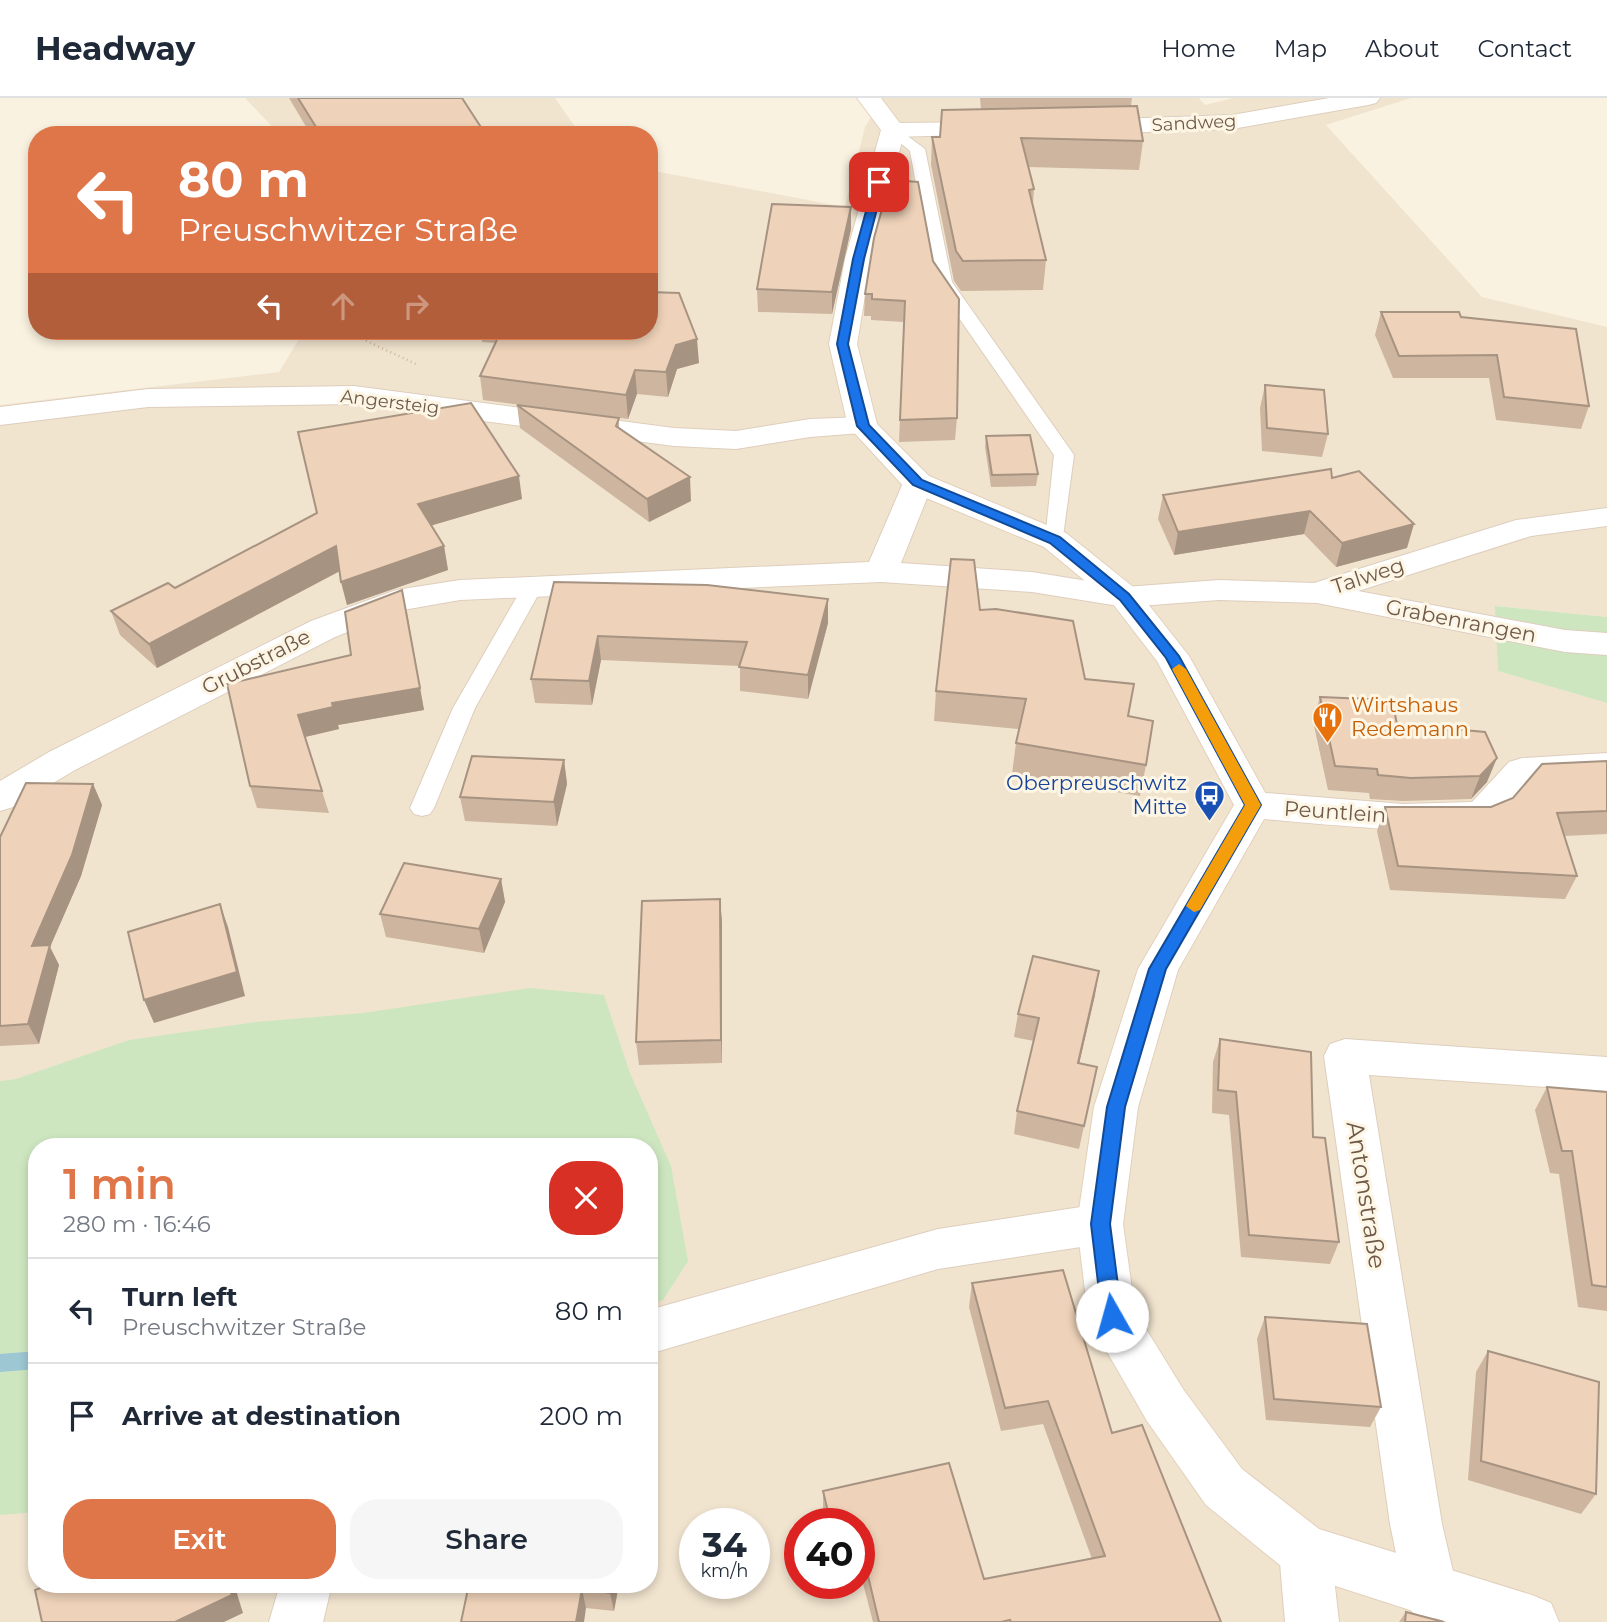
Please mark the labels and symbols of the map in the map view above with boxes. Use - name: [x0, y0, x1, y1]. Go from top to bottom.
- street label: Sandweg: [1151, 110, 1237, 136]
- pin: [849, 152, 909, 212]
- street label: Angersteig: [339, 385, 441, 419]
- street label: Talweg: [1328, 552, 1407, 599]
- street label: Grabenrangen: [1384, 594, 1538, 647]
- street label: Grubstraße: [197, 624, 314, 700]
- place label: Wirtshaus Redemann: [1351, 692, 1469, 741]
- restaurant icon: Wirtshaus Redemann: [1311, 700, 1345, 744]
- place label: Oberpreuschwitz Mitte: [1006, 770, 1187, 819]
- bus stop icon: Oberpreuschwitz Mitte: [1193, 778, 1227, 822]
- street label: Peuntlein: [1283, 795, 1387, 828]
- street label: Antonstraße: [1341, 1119, 1392, 1271]
- position arrow: [1075, 1279, 1149, 1353]
- speed limit sign: 40: [784, 1508, 875, 1599]

